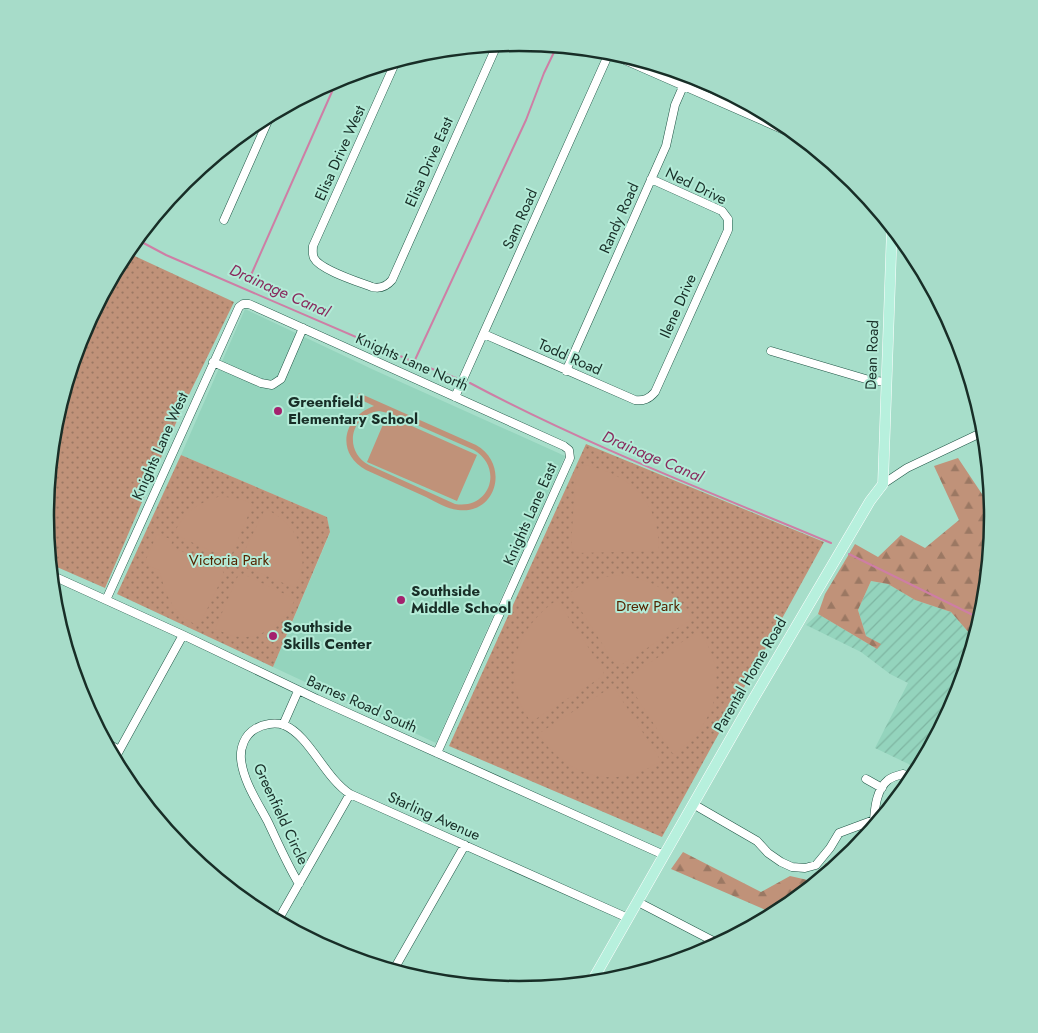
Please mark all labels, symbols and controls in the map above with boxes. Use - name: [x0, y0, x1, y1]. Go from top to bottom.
- street label: Elisa Drive West: [309, 101, 371, 204]
- street label: Elisa Drive East: [399, 113, 459, 210]
- street label: Ned Drive: [662, 162, 731, 210]
- street label: Randy Road: [594, 179, 644, 257]
- street label: Sam Road: [497, 185, 543, 253]
- water label: Drainage Canal: [226, 258, 335, 323]
- street label: Ilene Drive: [654, 270, 702, 342]
- street label: Dean Road: [860, 320, 884, 390]
- street label: Knights Lane North: [352, 327, 472, 397]
- street label: Todd Road: [535, 333, 605, 381]
- street label: Knights Lane West: [126, 388, 194, 503]
- place label: Greenfield Elementary School: [288, 391, 418, 430]
- marker: Greenfield Elementary School: [272, 405, 284, 417]
- water label: Drainage Canal: [599, 425, 708, 489]
- street label: Knights Lane East: [498, 459, 563, 569]
- park label: Victoria Park: [189, 549, 270, 571]
- place label: Southside Middle School: [411, 580, 511, 619]
- marker: Southside Middle School: [395, 594, 407, 606]
- park label: Drew Park: [616, 595, 680, 617]
- street label: Parental Home Road: [708, 613, 792, 737]
- place label: Southside Skills Center: [283, 616, 373, 655]
- marker: Southside Skills Center: [267, 630, 279, 642]
- street label: Barnes Road South: [303, 670, 421, 738]
- street label: Greenfield Circle: [248, 760, 314, 869]
- street label: Starling Avenue: [384, 786, 484, 846]

